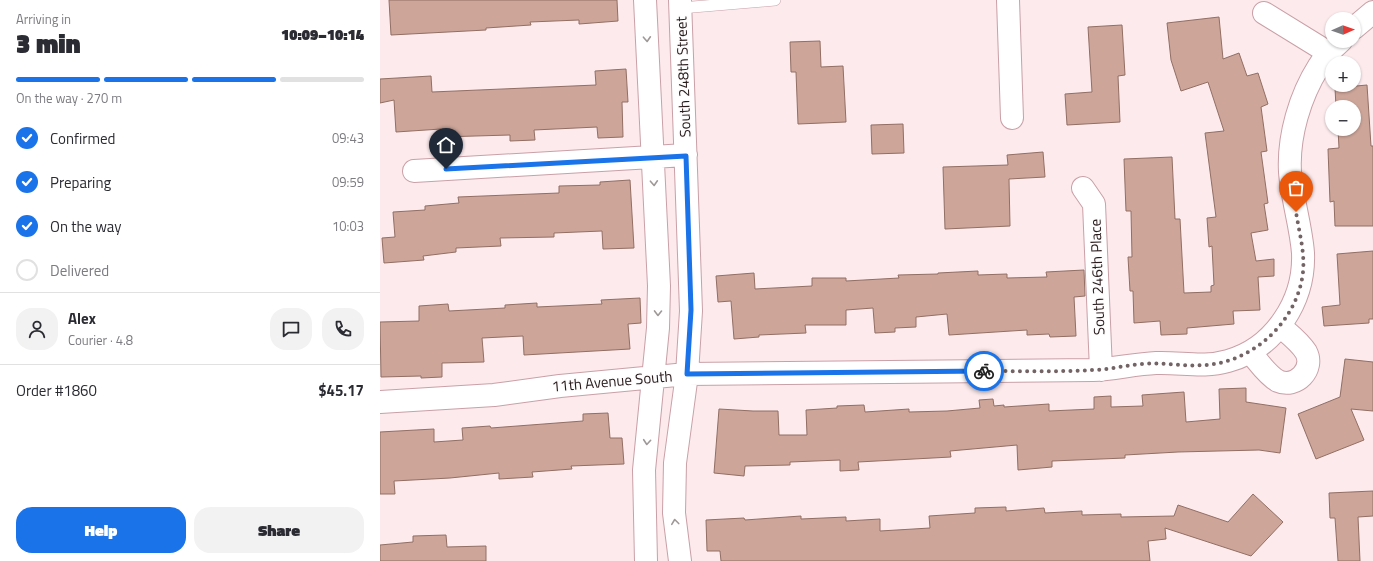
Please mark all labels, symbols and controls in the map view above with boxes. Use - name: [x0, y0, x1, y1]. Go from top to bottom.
- text: Arriving in: [16, 9, 71, 29]
- north arrow: [1325, 12, 1361, 48]
- map controls: [1325, 12, 1361, 136]
- street label: South 248th Street: [669, 15, 697, 138]
- text: 10:09–10:14: [281, 23, 364, 46]
- text: 3 min: [16, 24, 81, 63]
- one-way arrow: [643, 36, 652, 42]
- button: +: [1325, 56, 1361, 92]
- text: On the way · 270 m: [16, 88, 122, 108]
- button: −: [1325, 100, 1361, 136]
- icon: check: [16, 127, 38, 149]
- text: Confirmed: [50, 127, 115, 150]
- text: 09:43: [332, 128, 364, 148]
- pin: [429, 128, 463, 169]
- icon: home: [435, 134, 457, 156]
- icon: check: [16, 171, 38, 193]
- text: Preparing: [50, 171, 111, 194]
- pin: [1279, 171, 1313, 212]
- text: 09:59: [332, 172, 364, 192]
- icon: bag: [1285, 177, 1307, 199]
- one-way arrow: [650, 180, 658, 186]
- icon: check: [16, 215, 38, 237]
- text: On the way: [50, 215, 122, 238]
- text: 10:03: [332, 216, 364, 236]
- street label: South 246th Place: [1083, 218, 1111, 336]
- text: Delivered: [50, 259, 109, 282]
- text: Alex: [68, 307, 96, 330]
- button: person: [16, 308, 58, 350]
- button: chat: [270, 308, 312, 350]
- button: phone: [322, 308, 364, 350]
- one-way arrow: [654, 310, 662, 316]
- text: Courier · 4.8: [68, 330, 133, 350]
- courier: [964, 351, 1004, 391]
- icon: bike: [973, 360, 995, 382]
- street label: 11th Avenue South: [551, 364, 673, 398]
- text: Order #1860: [16, 379, 97, 402]
- text: $45.17: [318, 379, 364, 402]
- one-way arrow: [642, 439, 651, 445]
- button: Help: [16, 507, 186, 553]
- button: Share: [194, 507, 364, 553]
- one-way arrow: [671, 519, 680, 525]

